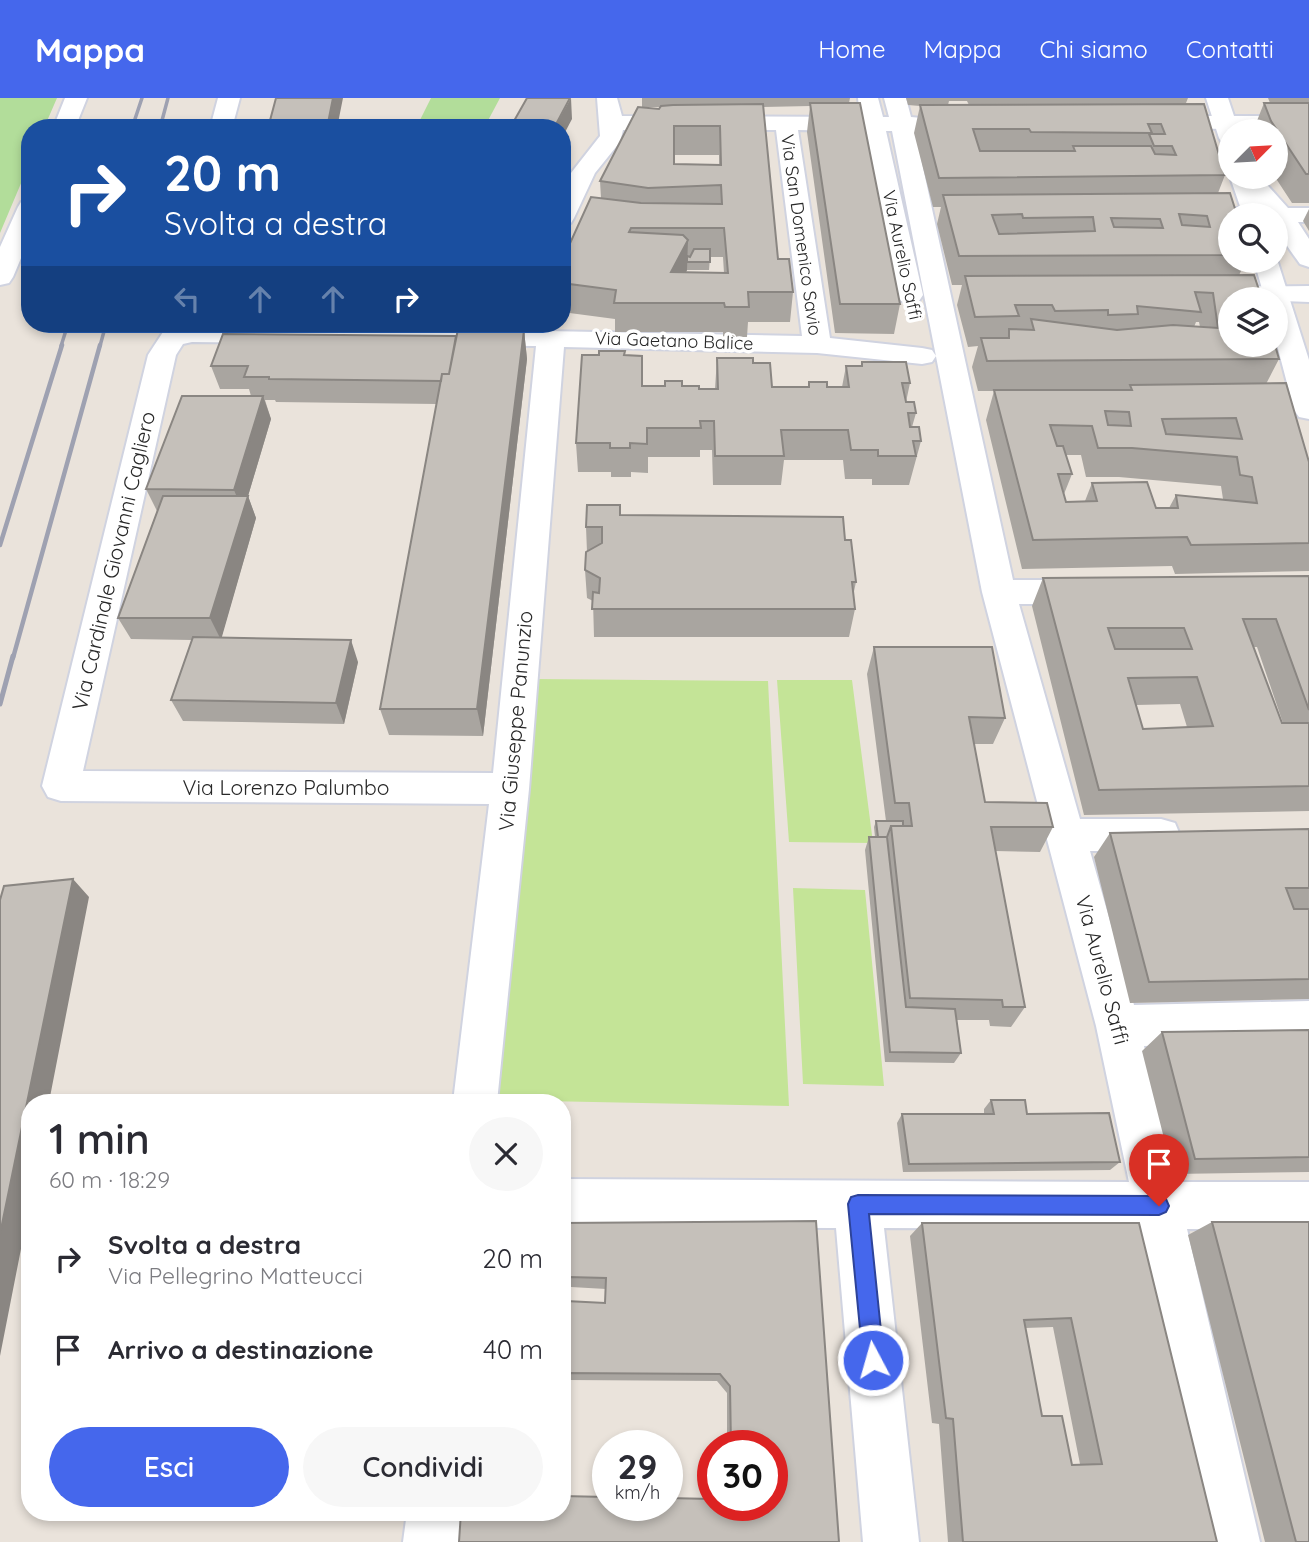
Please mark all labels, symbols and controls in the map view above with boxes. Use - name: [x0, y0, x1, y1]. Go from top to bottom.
- text: Mappa: [35, 29, 145, 70]
- text: Home: [818, 34, 886, 64]
- text: Mappa: [924, 34, 1002, 64]
- text: Chi siamo: [1040, 34, 1148, 64]
- text: Contatti: [1186, 34, 1274, 64]
- north arrow: [1218, 119, 1288, 189]
- map controls: [1218, 119, 1288, 357]
- street label: Via San Domenico Savio: [776, 133, 827, 337]
- text: 20 m: [164, 142, 281, 203]
- icon: right: [49, 147, 140, 238]
- street label: Via Aurelio Saffi: [878, 188, 927, 322]
- text: Svolta a destra: [164, 203, 387, 243]
- button: search: [1218, 203, 1288, 273]
- icon: left: [168, 280, 206, 318]
- icon: ahead: [241, 280, 279, 318]
- icon: ahead: [314, 280, 352, 318]
- icon: right: [387, 280, 425, 318]
- button: layers: [1218, 287, 1288, 357]
- street label: Via Gaetano Balice: [594, 326, 754, 355]
- street label: Via Cardinale Giovanni Cagliero: [66, 409, 160, 713]
- street label: Via Giuseppe Panunzio: [492, 610, 538, 832]
- street label: Via Lorenzo Palumbo: [182, 774, 390, 800]
- street label: Via Aurelio Saffi: [1071, 892, 1135, 1047]
- text: 1 min: [49, 1112, 150, 1165]
- button: close: [469, 1117, 543, 1191]
- pin: [1129, 1134, 1189, 1206]
- icon: arrive: [1140, 1145, 1178, 1183]
- text: 60 m · 18:29: [49, 1165, 170, 1194]
- text: Svolta a destra: [108, 1228, 301, 1261]
- icon: right: [49, 1240, 87, 1278]
- text: 20 m: [482, 1242, 543, 1275]
- text: Via Pellegrino Matteucci: [108, 1261, 363, 1290]
- position arrow: [836, 1323, 910, 1397]
- icon: arrive: [49, 1331, 87, 1369]
- text: Arrivo a destinazione: [108, 1333, 374, 1366]
- text: 40 m: [483, 1333, 543, 1366]
- button: Esci: [49, 1427, 289, 1507]
- button: Condividi: [303, 1427, 543, 1507]
- speed limit sign: 30: [697, 1430, 788, 1521]
- text: 29: [618, 1444, 657, 1488]
- text: km/h: [615, 1481, 660, 1504]

